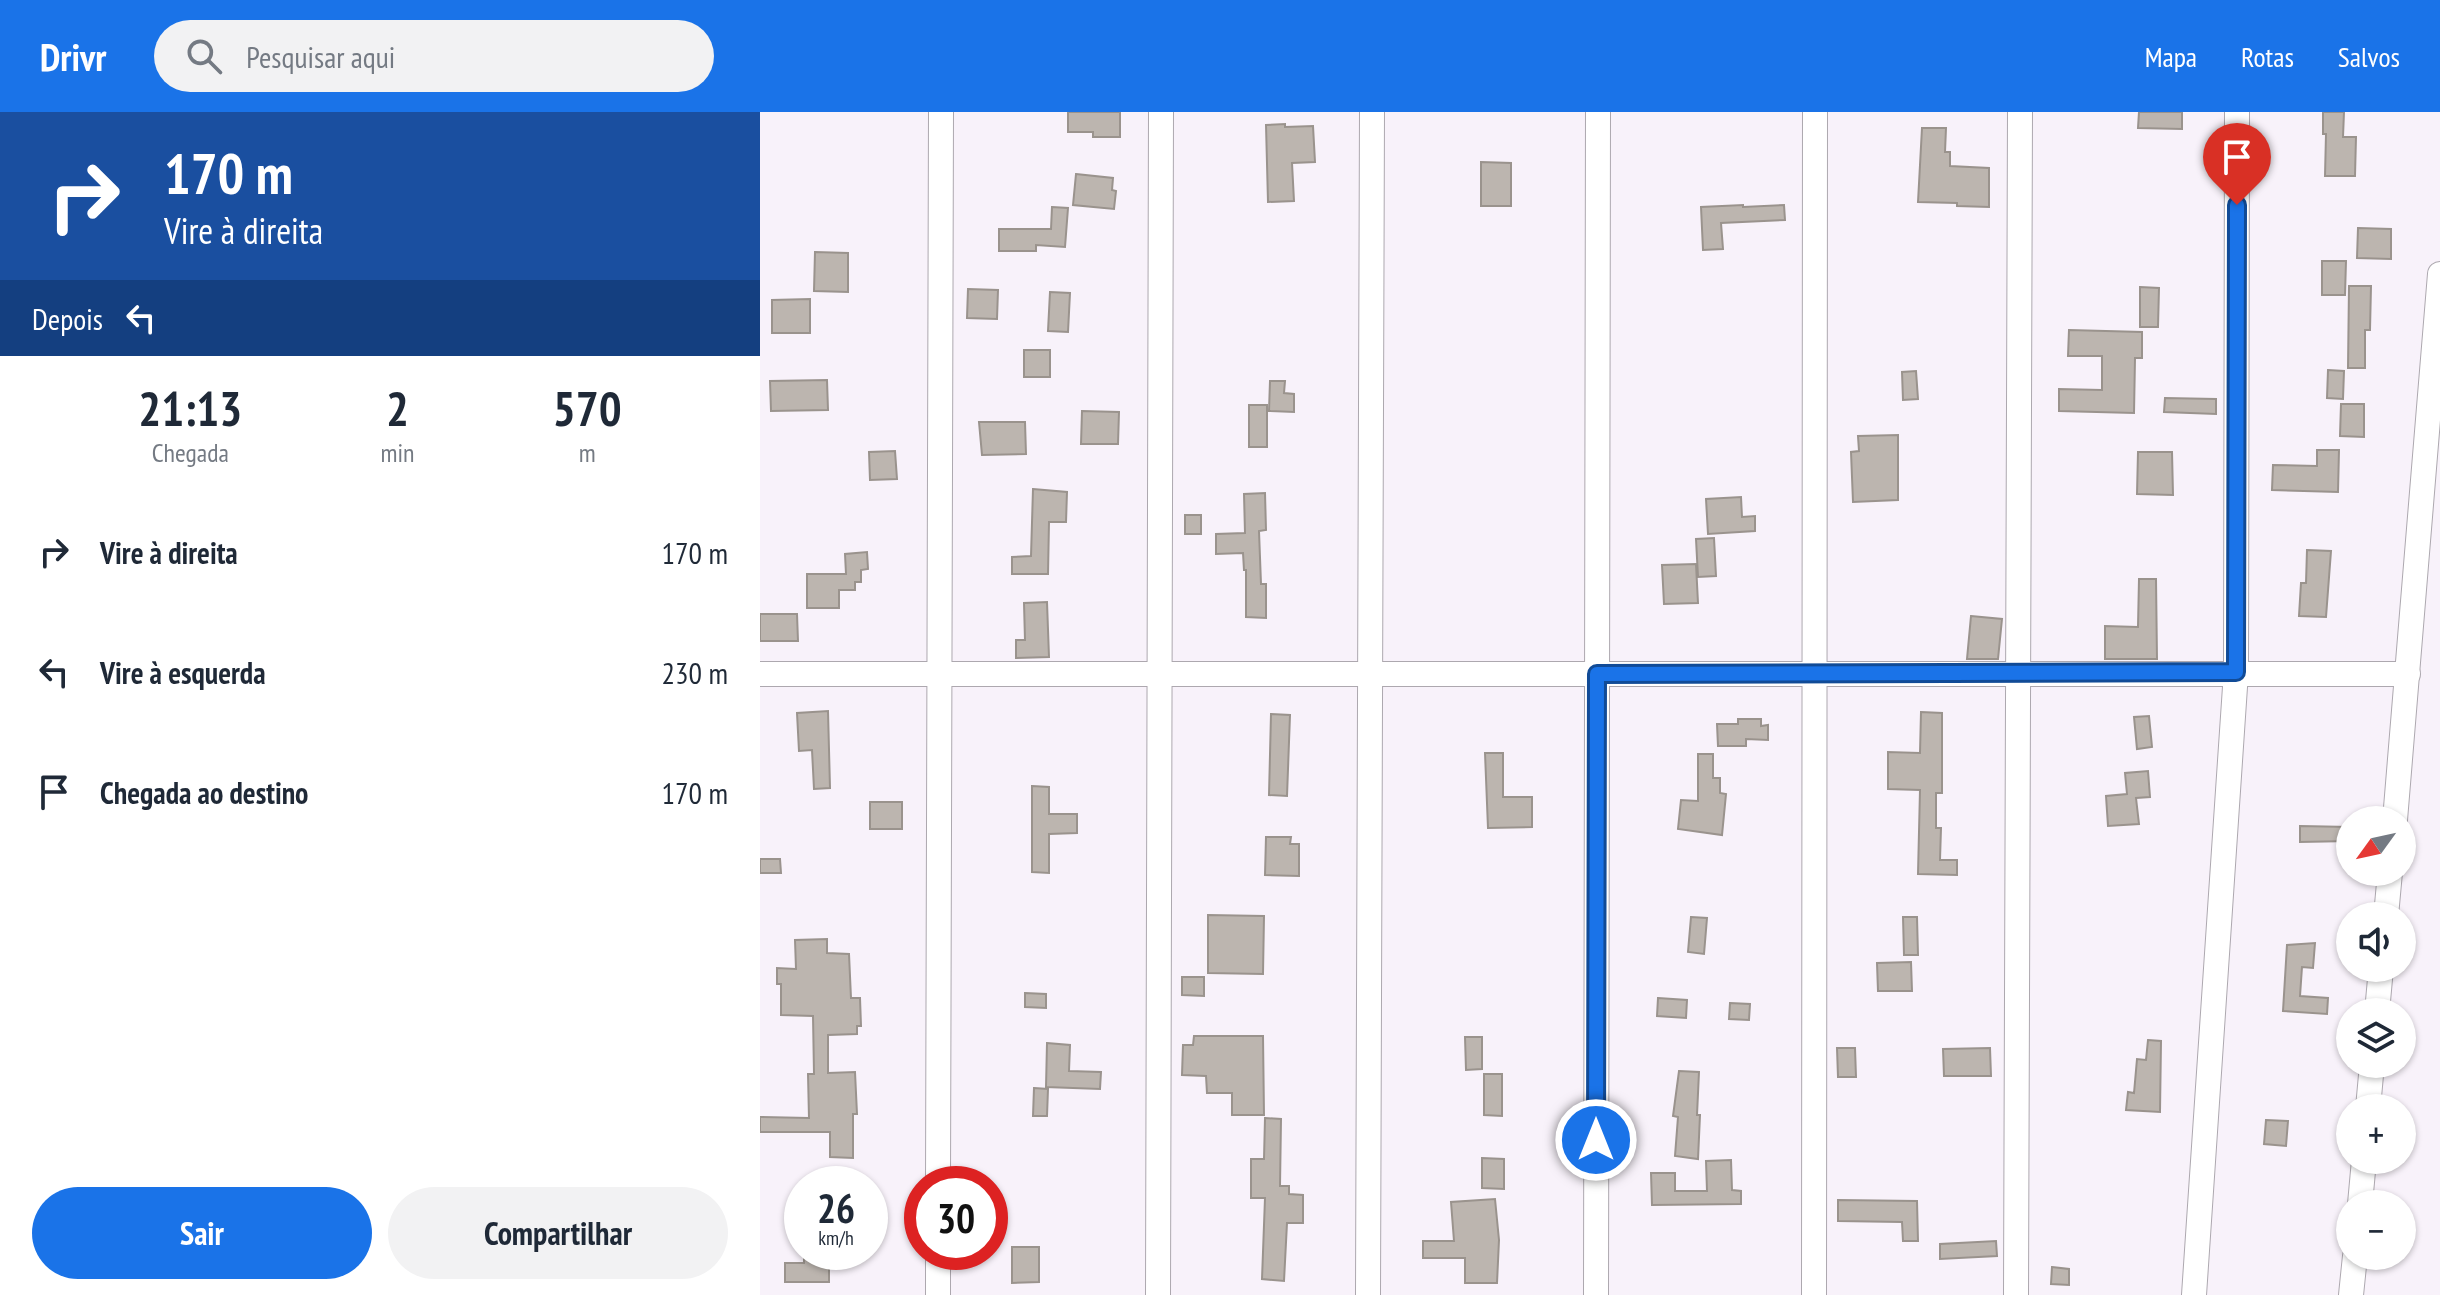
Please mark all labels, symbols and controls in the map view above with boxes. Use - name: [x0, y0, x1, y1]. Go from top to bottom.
- search box: [154, 20, 714, 92]
- text: Drivr: [40, 32, 106, 81]
- icon: search: [182, 34, 226, 78]
- text: Pesquisar aqui: [246, 37, 395, 76]
- text: Mapa: [2145, 38, 2197, 75]
- text: Rotas: [2241, 38, 2294, 75]
- text: Salvos: [2338, 38, 2400, 75]
- pin: [2203, 123, 2271, 205]
- icon: arrive: [2215, 135, 2259, 179]
- text: 170 m: [164, 137, 293, 209]
- icon: right: [32, 144, 136, 248]
- text: Vire à direita: [164, 207, 323, 254]
- icon: left: [119, 296, 163, 340]
- text: Depois: [32, 299, 103, 338]
- text: 21:13: [138, 377, 242, 439]
- text: 2: [386, 377, 409, 439]
- text: 570: [553, 377, 622, 439]
- text: Chegada: [152, 436, 229, 469]
- text: min: [380, 436, 414, 469]
- text: m: [579, 436, 596, 469]
- icon: right: [32, 530, 76, 574]
- text: Vire à direita: [100, 533, 238, 572]
- text: 170 m: [662, 533, 728, 572]
- icon: left: [32, 650, 76, 694]
- text: Vire à esquerda: [100, 653, 266, 692]
- text: 230 m: [662, 653, 728, 692]
- icon: arrive: [32, 770, 76, 814]
- text: Chegada ao destino: [100, 773, 308, 812]
- text: 170 m: [662, 773, 728, 812]
- north arrow: [2336, 806, 2416, 886]
- map controls: [2336, 806, 2416, 1270]
- button: sound: [2336, 902, 2416, 982]
- button: layers: [2336, 998, 2416, 1078]
- button: +: [2336, 1094, 2416, 1174]
- position arrow: [1554, 1098, 1638, 1182]
- speed limit sign: 30: [904, 1166, 1008, 1270]
- text: 26: [817, 1182, 855, 1234]
- button: Sair: [32, 1187, 372, 1279]
- button: Compartilhar: [388, 1187, 728, 1279]
- button: −: [2336, 1190, 2416, 1270]
- text: km/h: [818, 1225, 854, 1251]

